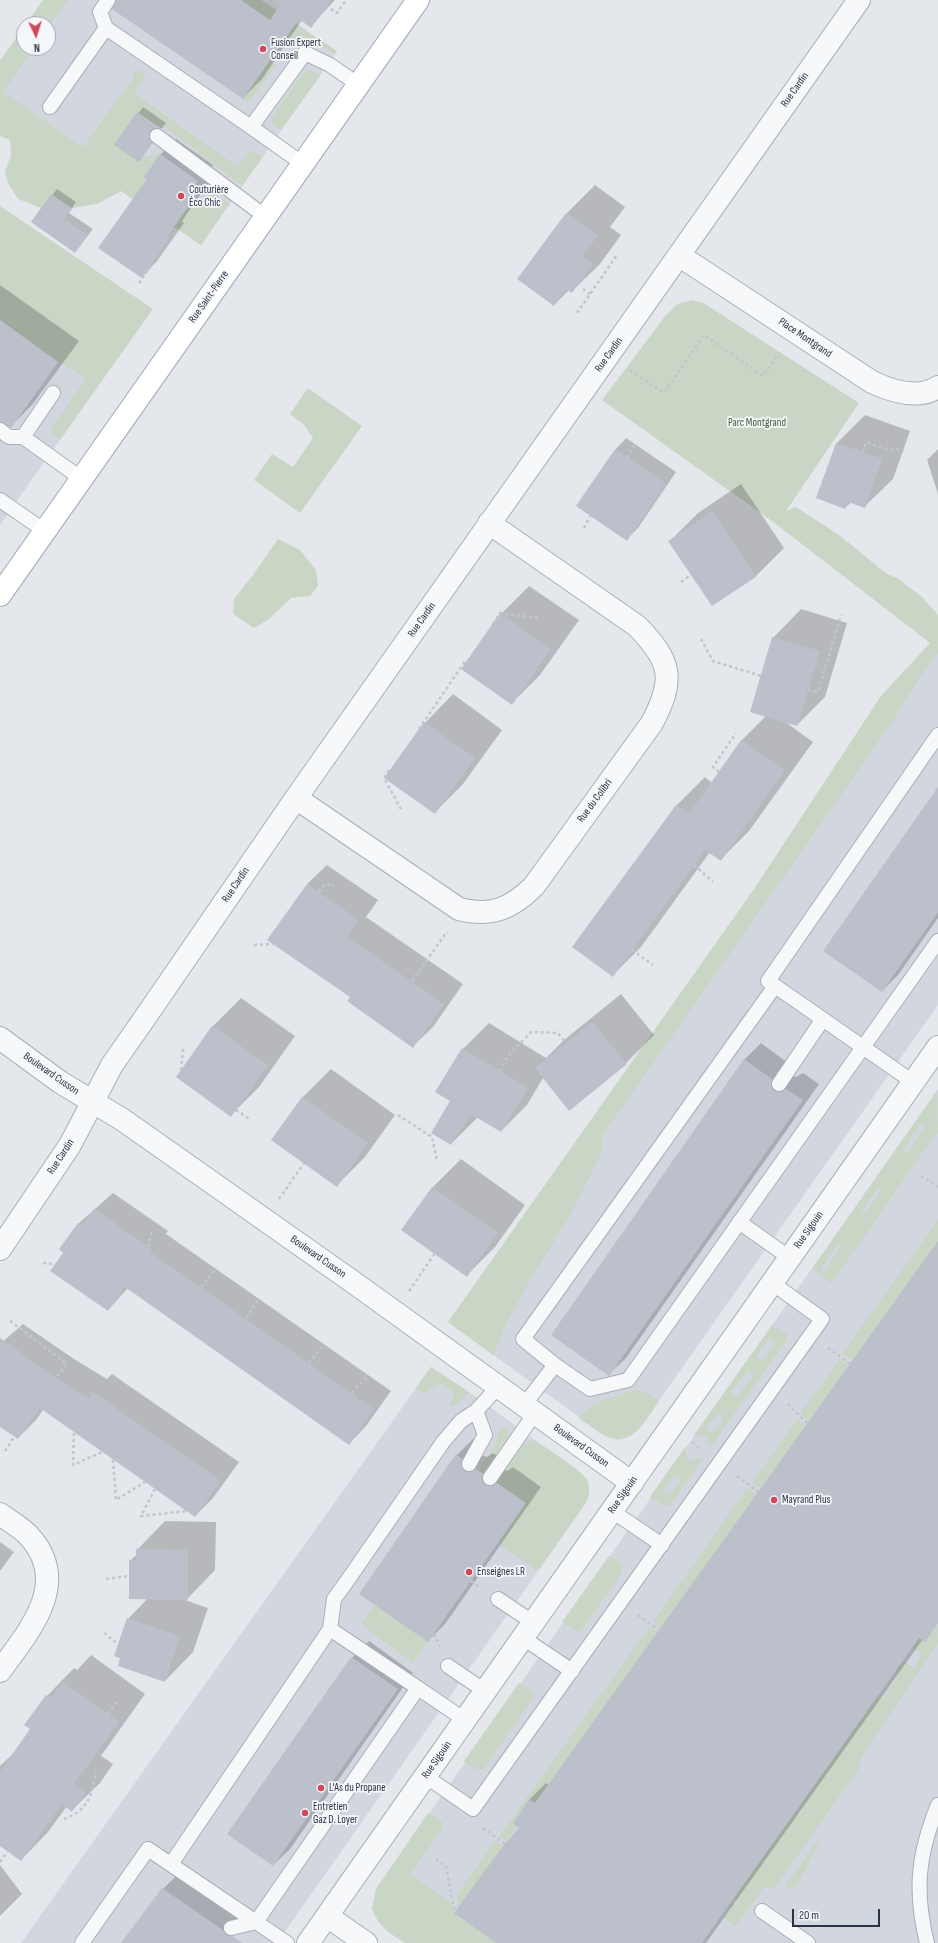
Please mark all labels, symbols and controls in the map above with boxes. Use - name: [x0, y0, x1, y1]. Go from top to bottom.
- north arrow: [16, 16, 56, 56]
- place label: Fusion Expert Conseil: [271, 36, 321, 62]
- text: N: [33, 41, 40, 54]
- marker: Fusion Expert Conseil: [258, 44, 268, 54]
- street label: Rue Cardin: [778, 70, 812, 110]
- place label: Couturière Éco Chic: [189, 183, 228, 209]
- marker: Couturière Éco Chic: [176, 191, 186, 201]
- street label: Rue Saint-Pierre: [186, 268, 232, 326]
- street label: Place Montgrand: [776, 315, 834, 361]
- street label: Rue Cardin: [592, 335, 626, 375]
- park label: Parc Montgrand: [728, 416, 786, 430]
- street label: Rue Cardin: [405, 600, 439, 640]
- street label: Rue du Colibri: [575, 777, 615, 825]
- street label: Rue Cardin: [219, 865, 253, 905]
- street label: Boulevard Cusson: [21, 1050, 81, 1098]
- street label: Rue Cardin: [45, 1137, 77, 1177]
- street label: Rue Sigouin: [791, 1209, 827, 1251]
- street label: Boulevard Cusson: [288, 1233, 348, 1281]
- street label: Boulevard Cusson: [551, 1422, 611, 1470]
- street label: Rue Sigouin: [605, 1474, 641, 1516]
- place label: Mayrand Plus: [782, 1493, 830, 1507]
- marker: Mayrand Plus: [769, 1495, 779, 1505]
- place label: Enseignes LR: [477, 1565, 525, 1579]
- marker: Enseignes LR: [464, 1567, 474, 1577]
- street label: Rue Sigouin: [419, 1739, 455, 1781]
- place label: L'As du Propane: [329, 1781, 386, 1795]
- marker: L'As du Propane: [316, 1783, 326, 1793]
- place label: Entretien Gaz D. Loyer: [313, 1800, 357, 1826]
- marker: Entretien Gaz D. Loyer: [300, 1808, 310, 1818]
- scale bar: [794, 1901, 882, 1927]
- text: 20 m: [799, 1908, 819, 1923]

